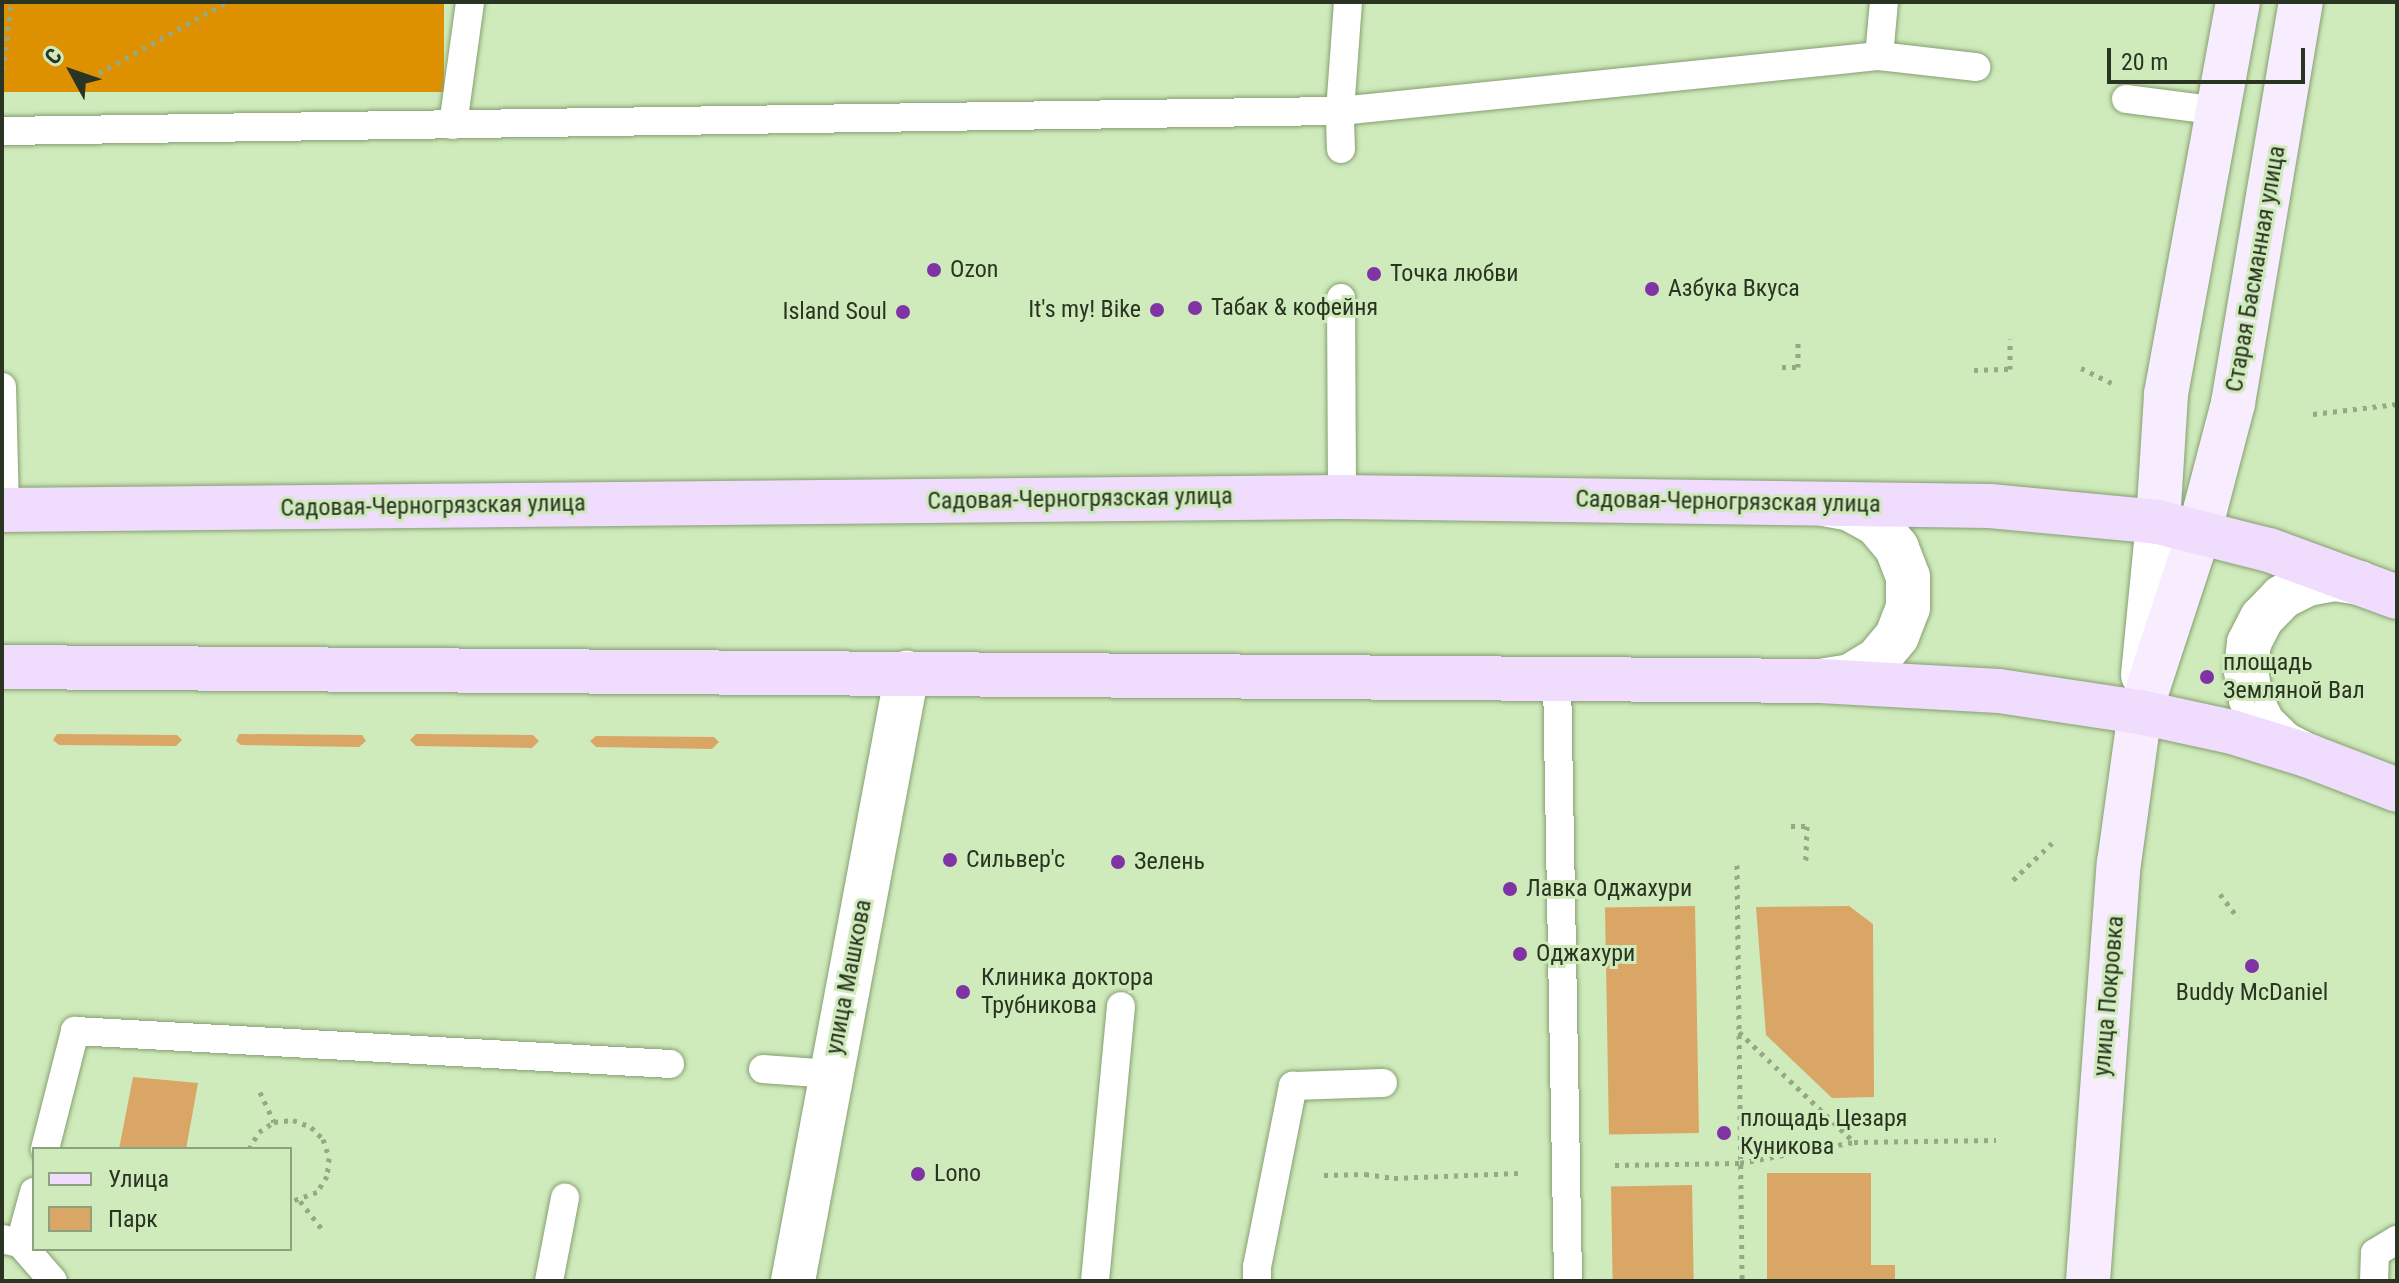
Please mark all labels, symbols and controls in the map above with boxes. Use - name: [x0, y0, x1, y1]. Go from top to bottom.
- north arrow: [32, 32, 112, 112]
- scale bar: [2111, 32, 2309, 82]
- text: С: [40, 43, 67, 69]
- text: 20 m: [2121, 48, 2168, 76]
- street label: Старая Басманная улица: [2220, 144, 2292, 394]
- place label: Ozon: [950, 256, 998, 284]
- place label: Точка любви: [1390, 260, 1519, 288]
- marker: Ozon: [925, 261, 943, 279]
- marker: Точка любви: [1365, 265, 1383, 283]
- place label: Азбука Вкуса: [1668, 275, 1800, 303]
- marker: Азбука Вкуса: [1643, 280, 1661, 298]
- place label: Табак & кофейня: [1211, 294, 1378, 322]
- place label: It's my! Bike: [1028, 296, 1141, 324]
- place label: Island Soul: [782, 298, 887, 326]
- marker: Табак & кофейня: [1186, 299, 1204, 317]
- marker: It's my! Bike: [1148, 301, 1166, 319]
- marker: Island Soul: [894, 303, 912, 321]
- street label: Садовая-Черногрязская улица: [927, 482, 1233, 516]
- street label: Садовая-Черногрязская улица: [1575, 485, 1881, 519]
- street label: Садовая-Черногрязская улица: [280, 489, 586, 523]
- place label: площадь Земляной Вал: [2223, 649, 2365, 705]
- marker: площадь Земляной Вал: [2198, 668, 2216, 686]
- place label: Сильвер'с: [966, 846, 1065, 874]
- place label: Зелень: [1134, 848, 1205, 876]
- marker: Сильвер'с: [941, 851, 959, 869]
- marker: Зелень: [1109, 853, 1127, 871]
- place label: Лавка Оджахури: [1526, 875, 1692, 903]
- marker: Лавка Оджахури: [1501, 880, 1519, 898]
- street label: улица Машкова: [820, 897, 878, 1057]
- street label: улица Покровка: [2088, 915, 2130, 1077]
- place label: Оджахури: [1536, 940, 1635, 968]
- marker: Оджахури: [1511, 945, 1529, 963]
- marker: Buddy McDaniel: [2243, 957, 2261, 975]
- place label: Клиника доктора Трубникова: [981, 964, 1153, 1020]
- place label: Buddy McDaniel: [2176, 979, 2328, 1007]
- marker: Клиника доктора Трубникова: [952, 981, 974, 1003]
- place label: площадь Цезаря Куникова: [1740, 1105, 1907, 1161]
- marker: площадь Цезаря Куникова: [1715, 1124, 1733, 1142]
- legend: [32, 1147, 292, 1251]
- place label: Lono: [934, 1160, 981, 1188]
- text: Улица: [108, 1165, 169, 1193]
- marker: Lono: [909, 1165, 927, 1183]
- text: Парк: [108, 1205, 158, 1233]

